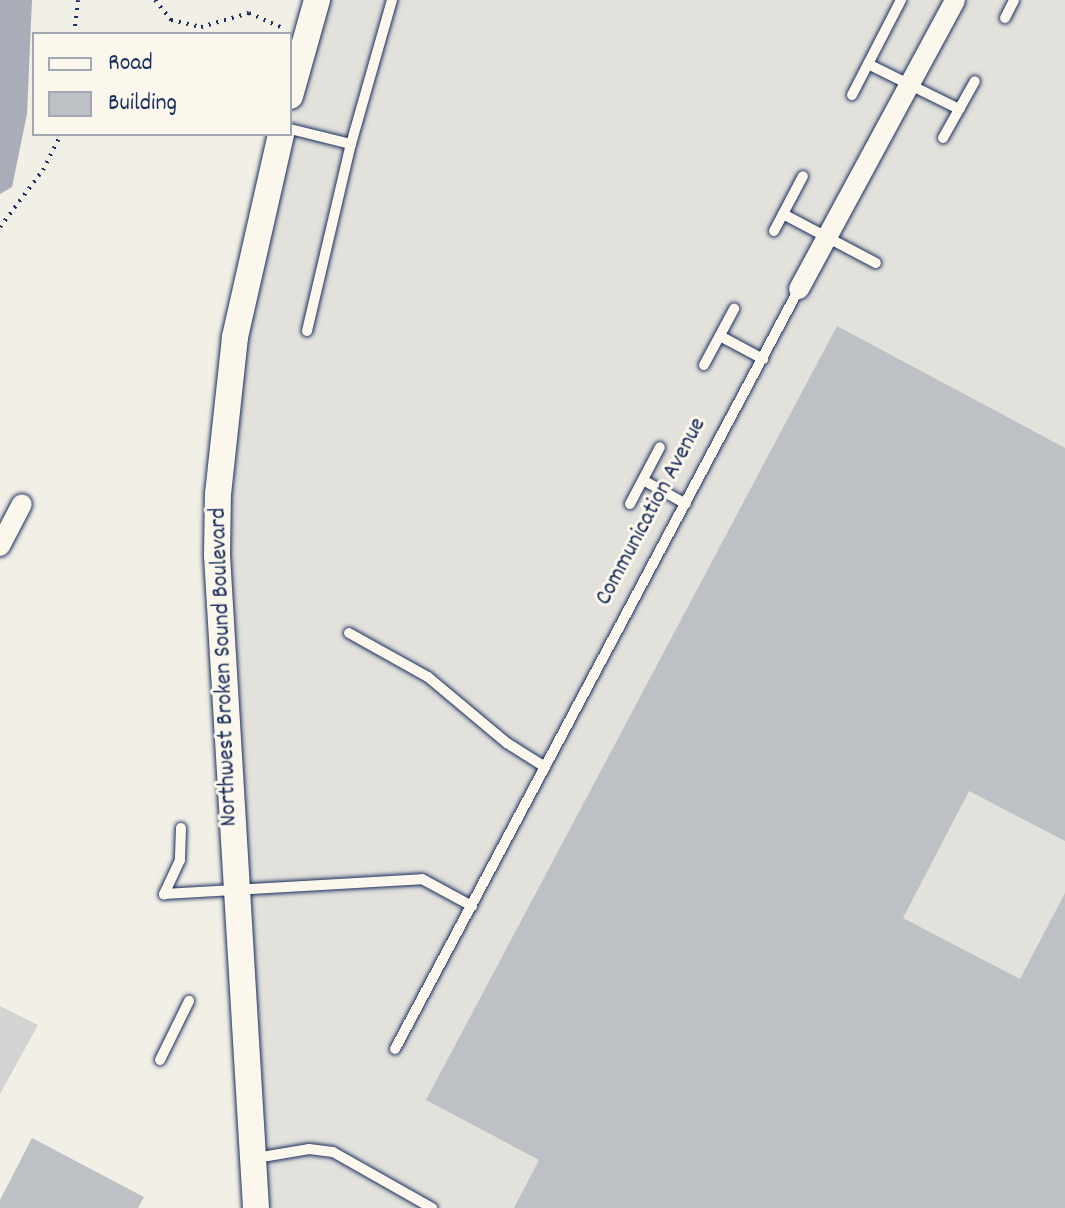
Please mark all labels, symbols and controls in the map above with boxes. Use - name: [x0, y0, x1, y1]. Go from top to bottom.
- legend: [32, 32, 292, 136]
- text: Road: [108, 47, 153, 81]
- text: Building: [108, 87, 177, 121]
- street label: Communication Avenue: [590, 413, 714, 611]
- street label: Northwest Broken Sound Boulevard: [205, 507, 245, 827]

